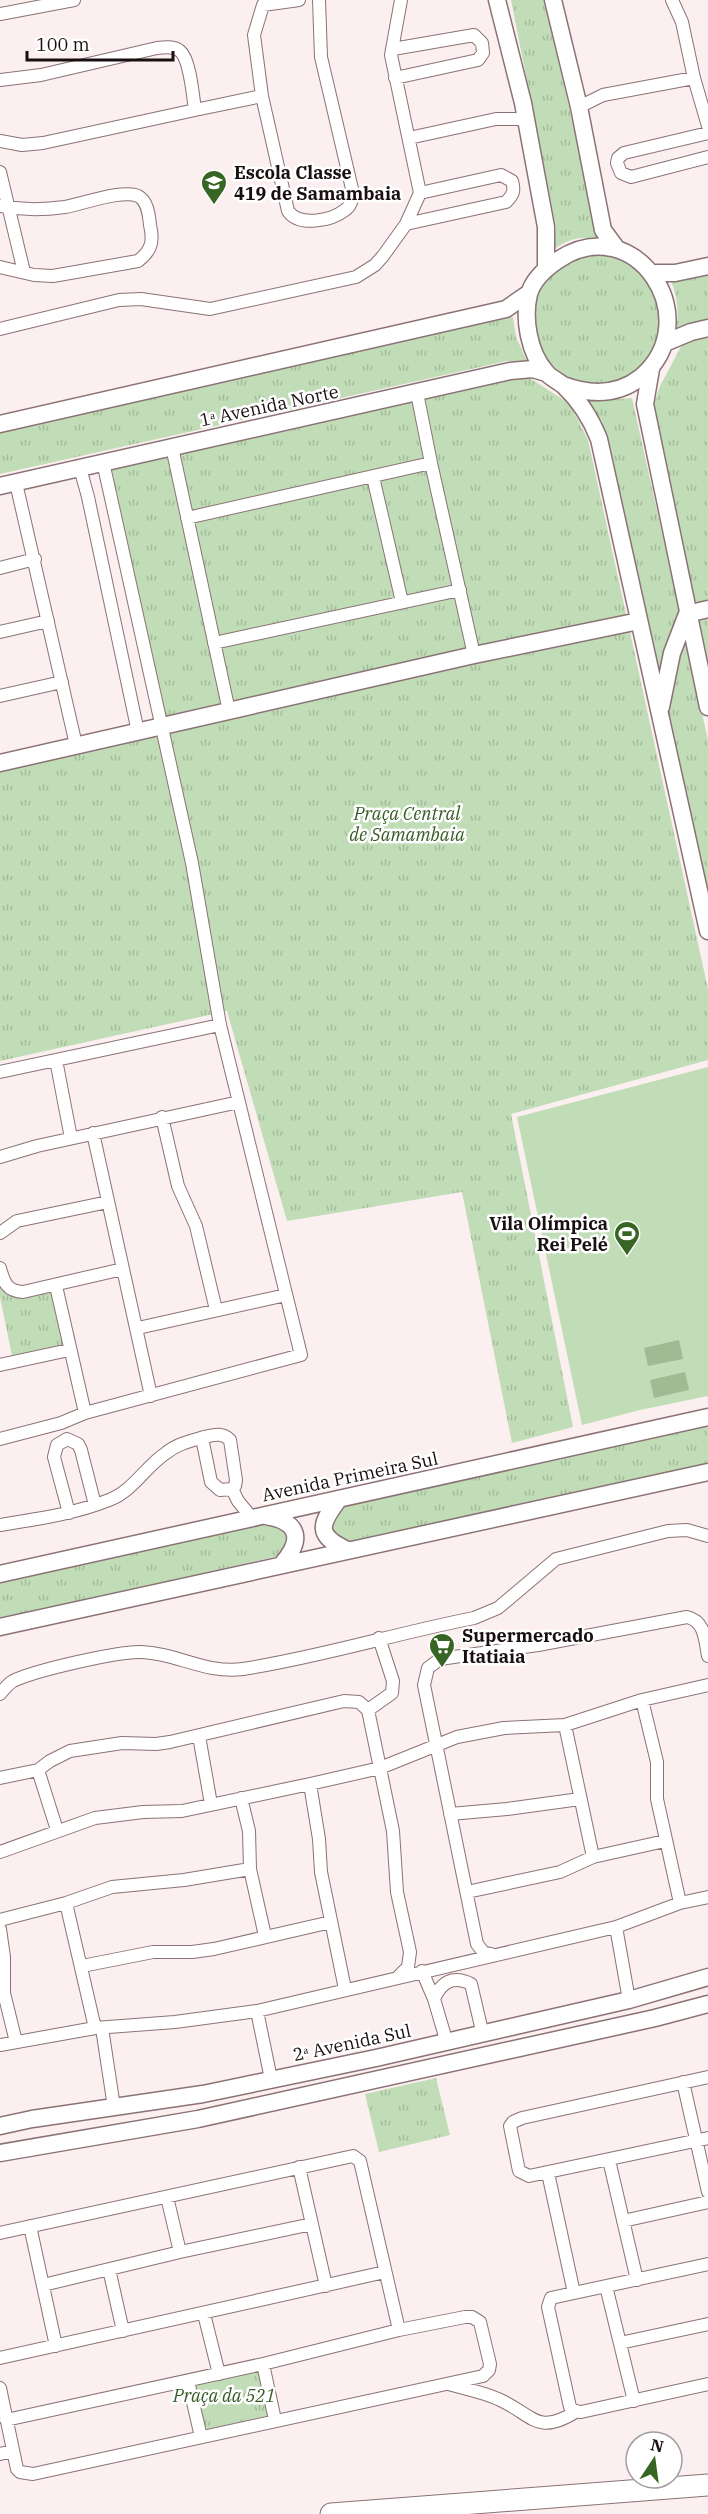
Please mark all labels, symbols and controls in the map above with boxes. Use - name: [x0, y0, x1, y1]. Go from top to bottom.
- scale bar: [27, 24, 172, 62]
- text: 100 m: [36, 33, 90, 56]
- place label: Escola Classe 419 de Samambaia: [234, 161, 401, 205]
- school or university icon: Escola Classe 419 de Samambaia: [199, 168, 229, 206]
- street label: 1ᵃ Avenida Norte: [197, 380, 340, 431]
- park label: Praça Central de Samambaia: [349, 802, 465, 846]
- place label: Vila Olímpica Rei Pelé: [489, 1212, 608, 1256]
- sports icon: Vila Olímpica Rei Pelé: [612, 1219, 642, 1257]
- street label: Avenida Primeira Sul: [260, 1447, 440, 1506]
- place label: Supermercado Itatiaia: [462, 1624, 594, 1668]
- supermarket icon: Supermercado Itatiaia: [427, 1631, 457, 1669]
- street label: 2ᵃ Avenida Sul: [291, 2019, 413, 2066]
- park label: Praça da 521: [172, 2384, 275, 2407]
- north arrow: [624, 2430, 684, 2490]
- text: N: [649, 2434, 666, 2457]

